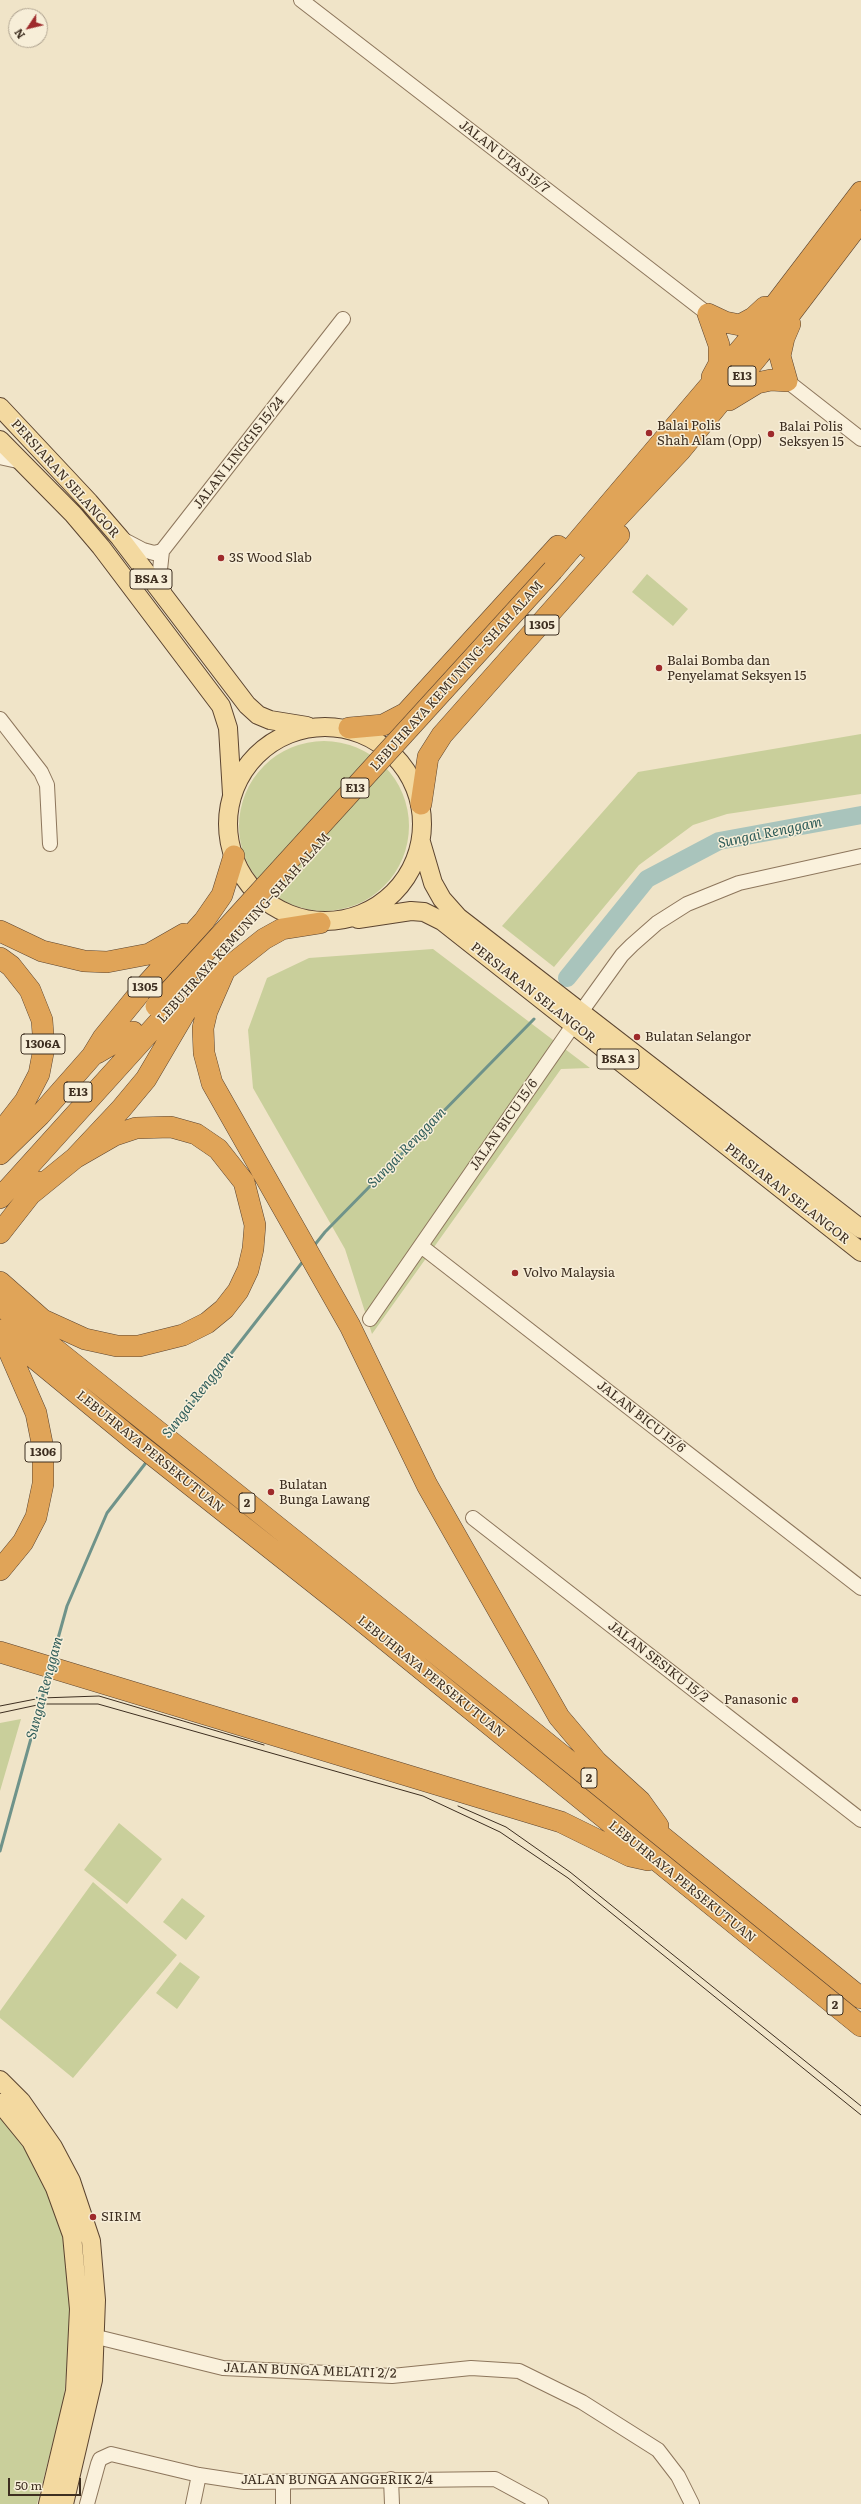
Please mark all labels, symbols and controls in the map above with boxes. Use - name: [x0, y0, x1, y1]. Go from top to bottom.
- north arrow: [8, 8, 48, 48]
- text: N: [10, 26, 28, 43]
- street label: JALAN UTAS 15/7: [456, 117, 552, 197]
- road number: E13: [728, 366, 756, 386]
- street label: JALAN LINGGIS 15/24: [190, 394, 288, 512]
- street label: PERSIARAN SELANGOR: [8, 416, 122, 542]
- place label: Balai Polis Shah Alam (Opp): [657, 418, 762, 449]
- place label: Balai Polis Seksyen 15: [779, 419, 844, 450]
- marker: Balai Polis Shah Alam (Opp): [644, 428, 654, 438]
- marker: Balai Polis Seksyen 15: [766, 429, 776, 439]
- place label: 3S Wood Slab: [229, 550, 312, 566]
- marker: 3S Wood Slab: [216, 553, 226, 563]
- road number: BSA 3: [130, 569, 172, 589]
- street label: LEBUHRAYA KEMUNING–SHAH ALAM: [367, 578, 547, 774]
- road number: 1305: [525, 615, 559, 635]
- place label: Balai Bomba dan Penyelamat Seksyen 15: [667, 653, 806, 684]
- marker: Balai Bomba dan Penyelamat Seksyen 15: [654, 663, 664, 673]
- road number: E13: [341, 778, 369, 798]
- water label: Sungai Renggam: [717, 814, 823, 852]
- street label: LEBUHRAYA KEMUNING–SHAH ALAM: [154, 830, 334, 1026]
- street label: PERSIARAN SELANGOR: [467, 939, 599, 1047]
- road number: 1305: [128, 977, 162, 997]
- place label: Bulatan Selangor: [645, 1029, 751, 1045]
- marker: Bulatan Selangor: [632, 1032, 642, 1042]
- road number: 1306A: [21, 1034, 65, 1054]
- road number: BSA 3: [597, 1049, 639, 1069]
- street label: JALAN BICU 15/6: [467, 1076, 541, 1174]
- road number: E13: [64, 1082, 92, 1102]
- water label: Sungai Renggam: [364, 1104, 450, 1192]
- street label: PERSIARAN SELANGOR: [721, 1140, 853, 1248]
- place label: Volvo Malaysia: [523, 1265, 615, 1281]
- marker: Volvo Malaysia: [510, 1268, 520, 1278]
- water label: Sungai Renggam: [159, 1348, 237, 1442]
- street label: JALAN BICU 15/6: [594, 1378, 688, 1456]
- street label: LEBUHRAYA PERSEKUTUAN: [73, 1388, 227, 1516]
- road number: 1306: [25, 1442, 61, 1462]
- place label: Bulatan Bunga Lawang: [279, 1477, 370, 1508]
- marker: Bulatan Bunga Lawang: [266, 1487, 276, 1497]
- road number: 2: [239, 1493, 255, 1513]
- street label: LEBUHRAYA PERSEKUTUAN: [354, 1613, 508, 1741]
- street label: JALAN SESIKU 15/2: [605, 1618, 711, 1706]
- water label: Sungai Renggam: [23, 1635, 67, 1741]
- place label: Panasonic: [724, 1692, 787, 1708]
- marker: Panasonic: [790, 1695, 800, 1705]
- road number: 2: [581, 1768, 597, 1788]
- street label: LEBUHRAYA PERSEKUTUAN: [605, 1818, 759, 1946]
- road number: 2: [827, 1995, 843, 2015]
- place label: SIRIM: [101, 2209, 142, 2225]
- marker: SIRIM: [88, 2212, 98, 2222]
- street label: JALAN BUNGA MELATI 2/2: [223, 2360, 397, 2382]
- scale bar: [10, 2470, 83, 2496]
- street label: JALAN BUNGA ANGGERIK 2/4: [241, 2472, 433, 2488]
- text: 50 m: [15, 2476, 42, 2494]

